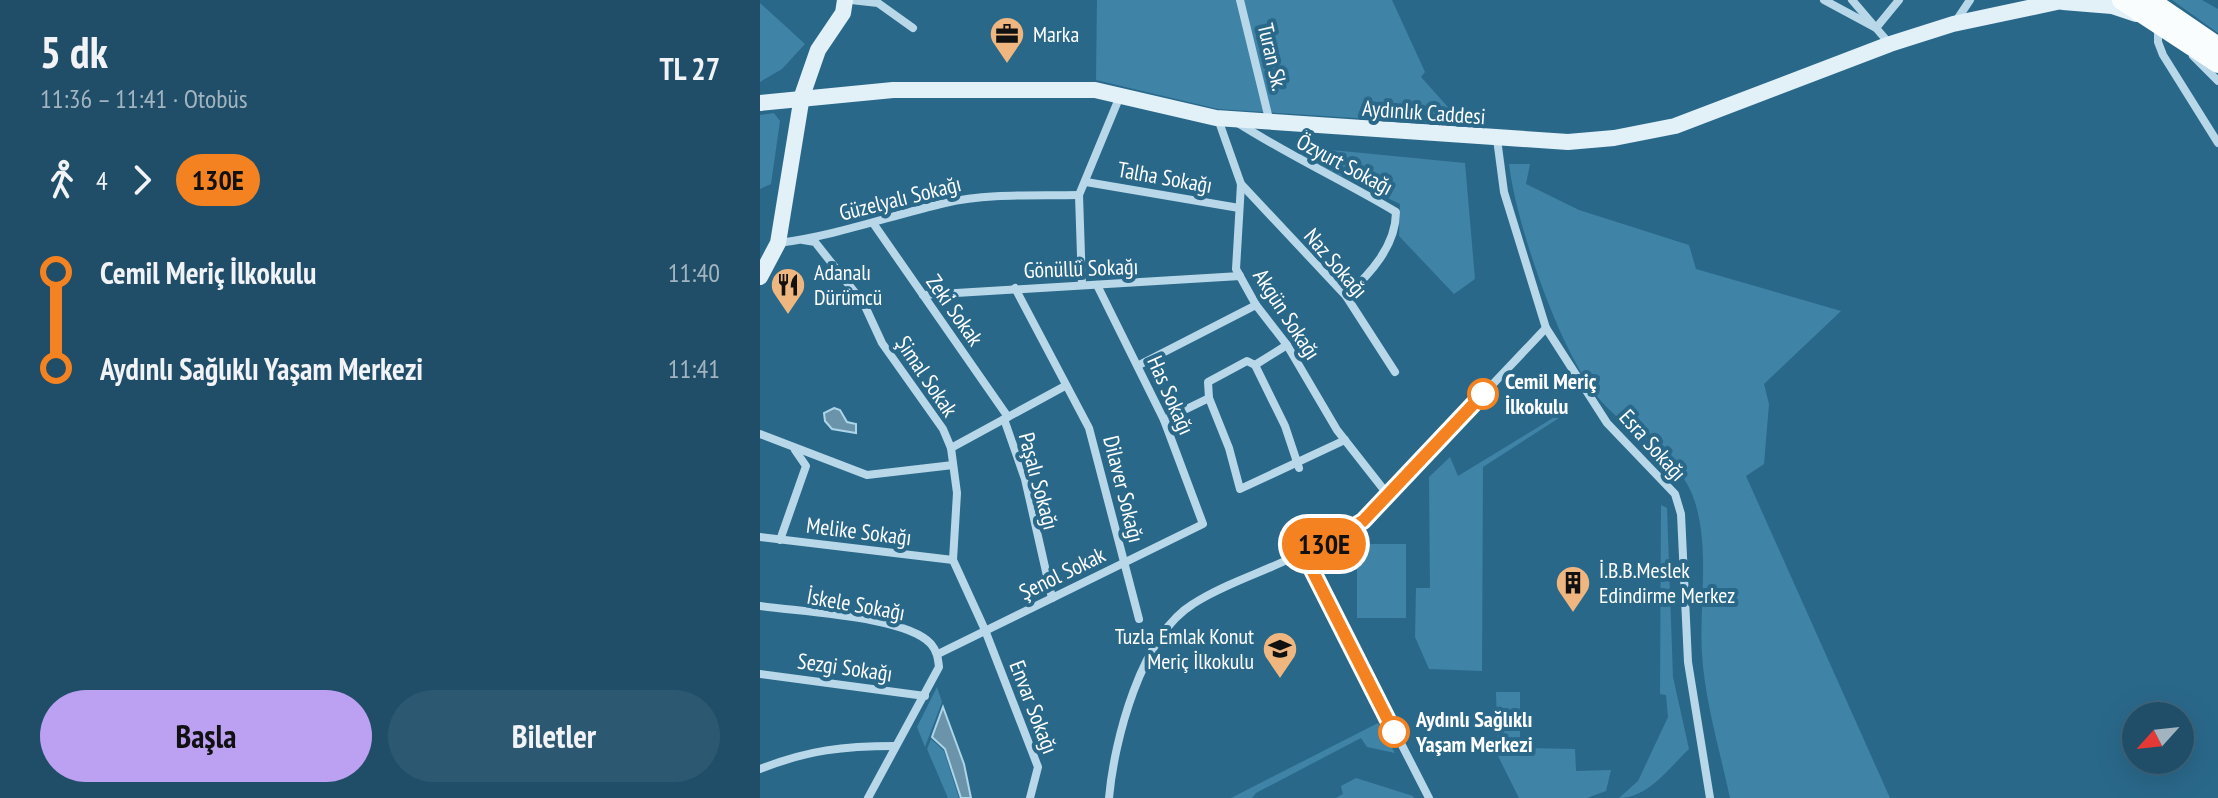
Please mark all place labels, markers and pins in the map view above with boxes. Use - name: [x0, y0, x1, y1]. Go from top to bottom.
- office icon: Marka: [988, 15, 1026, 65]
- place label: Marka: [1033, 20, 1079, 48]
- place label: Adanalı Dürümcü: [814, 258, 882, 311]
- restaurant icon: Adanalı Dürümcü: [769, 266, 807, 316]
- place label: Cemil Meriç İlkokulu: [1505, 367, 1597, 420]
- marker: Cemil Meriç İlkokulu: [1468, 379, 1498, 409]
- place label: İ.B.B.Meslek Edindirme Merkez: [1599, 556, 1735, 609]
- building icon: İ.B.B.Meslek Edindirme Merkez: [1554, 564, 1592, 614]
- place label: Tuzla Emlak Konut Meriç İlkokulu: [1115, 622, 1254, 675]
- school or university icon: Tuzla Emlak Konut Meriç İlkokulu: [1261, 630, 1299, 680]
- place label: Aydınlı Sağlıklı Yaşam Merkezi: [1415, 705, 1533, 758]
- marker: Aydınlı Sağlıklı Yaşam Merkezi: [1379, 717, 1409, 747]

